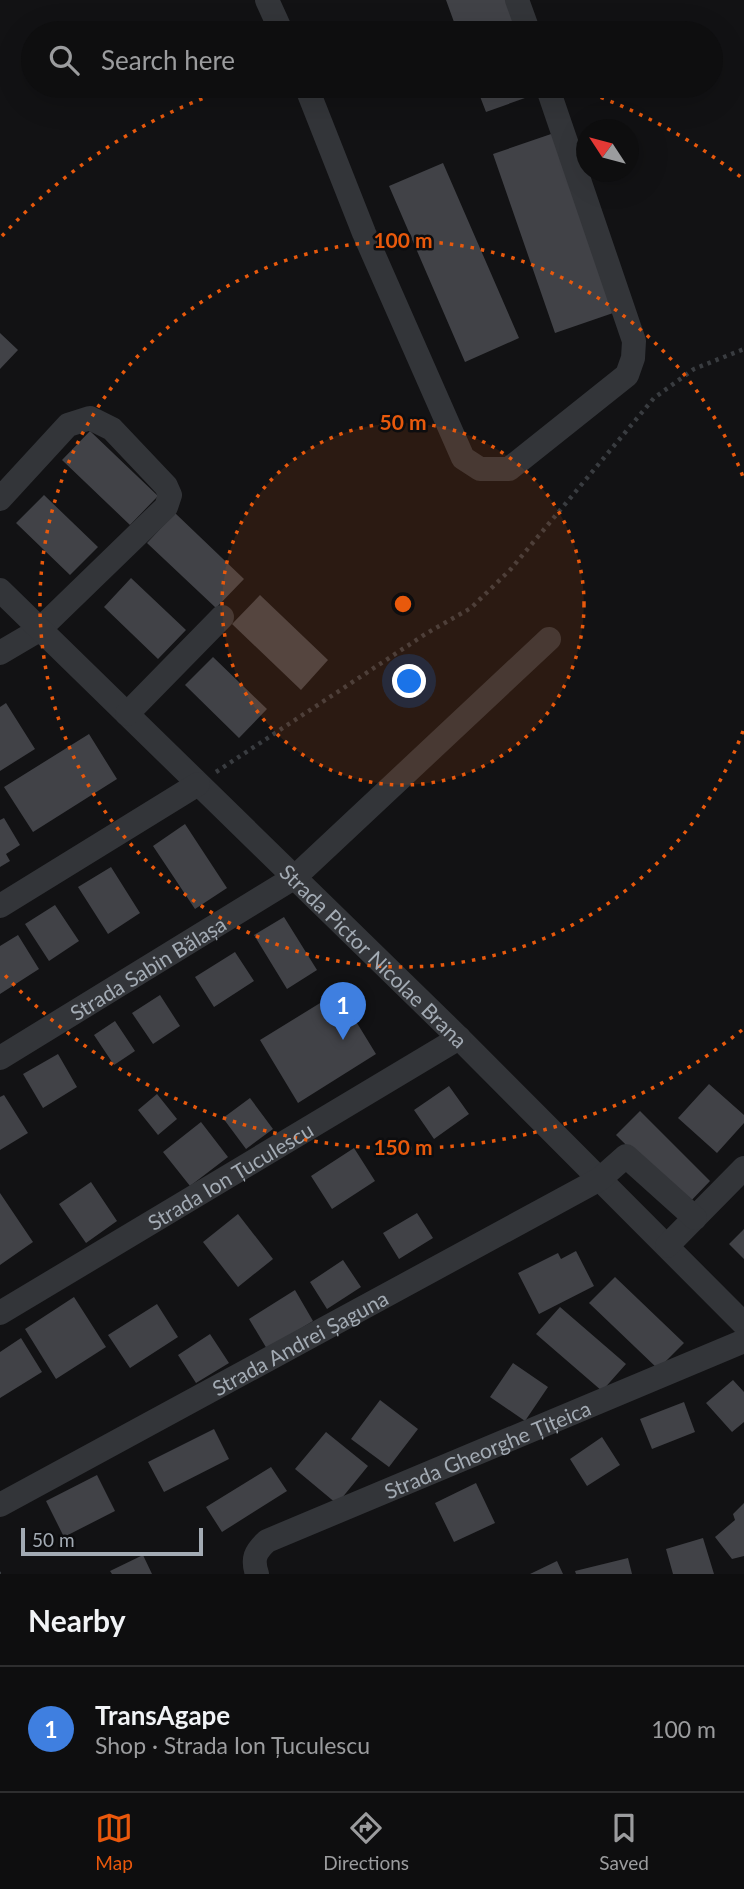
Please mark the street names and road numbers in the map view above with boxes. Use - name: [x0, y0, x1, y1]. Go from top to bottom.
- street label: Strada Pictor Nicolae Brana: [276, 858, 473, 1052]
- street label: Strada Sabin Bălașa: [65, 910, 230, 1025]
- street label: Strada Ion Țuculescu: [143, 1116, 317, 1234]
- street label: Strada Andrei Șaguna: [207, 1284, 392, 1400]
- street label: Strada Gheorghe Țițeica: [380, 1394, 594, 1503]

